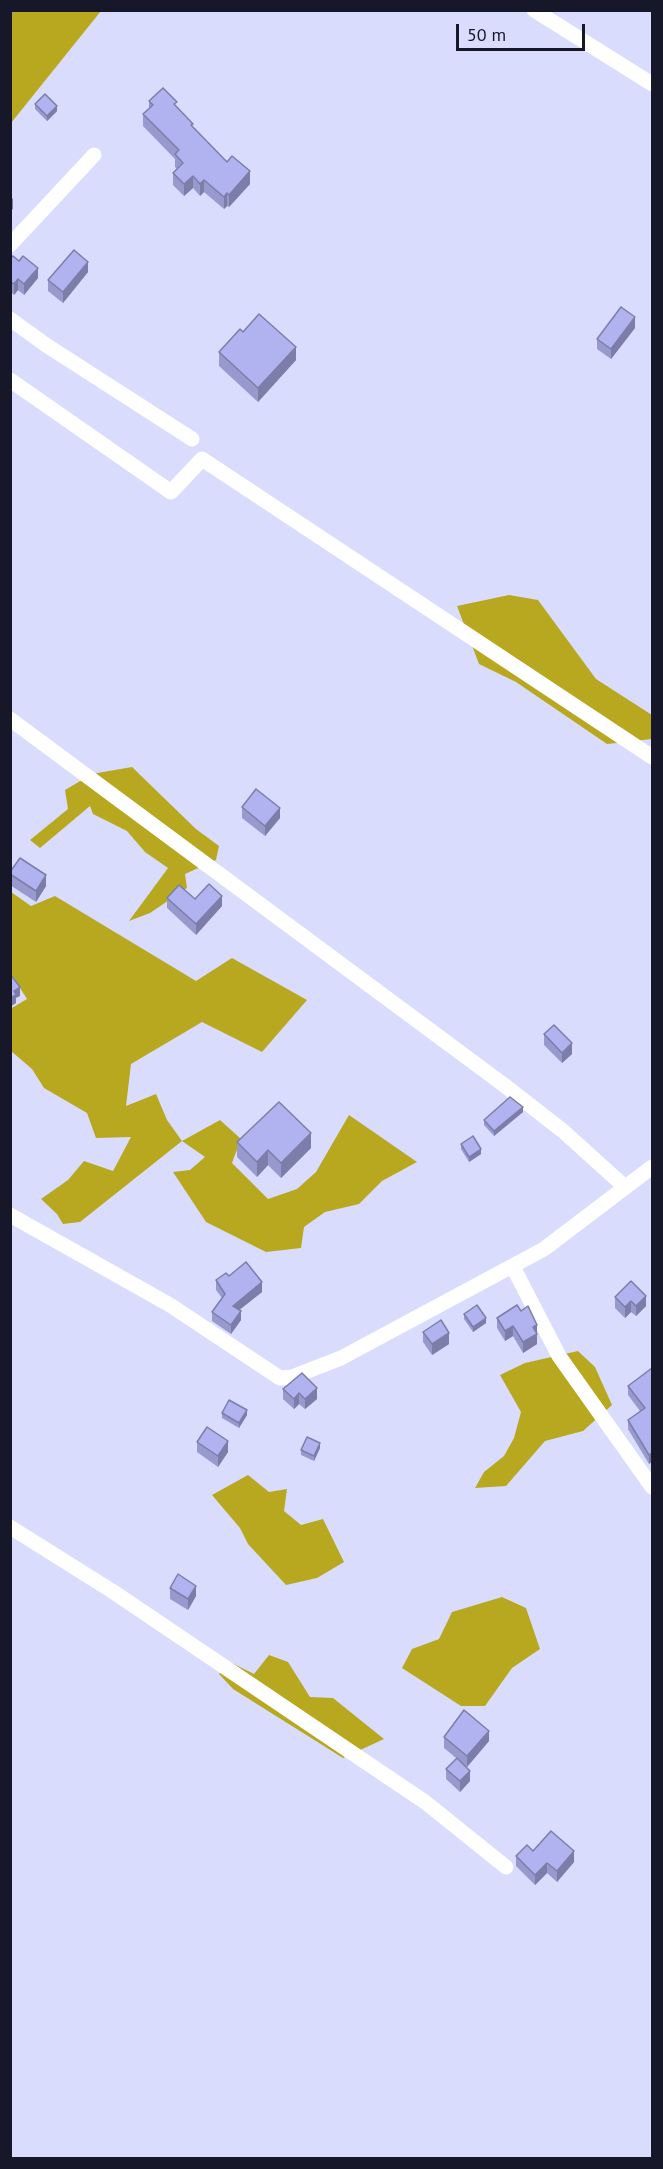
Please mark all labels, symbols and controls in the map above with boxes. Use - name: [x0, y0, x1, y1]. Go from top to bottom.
- scale bar: [459, 12, 588, 50]
- text: 50 m: [467, 23, 506, 46]

